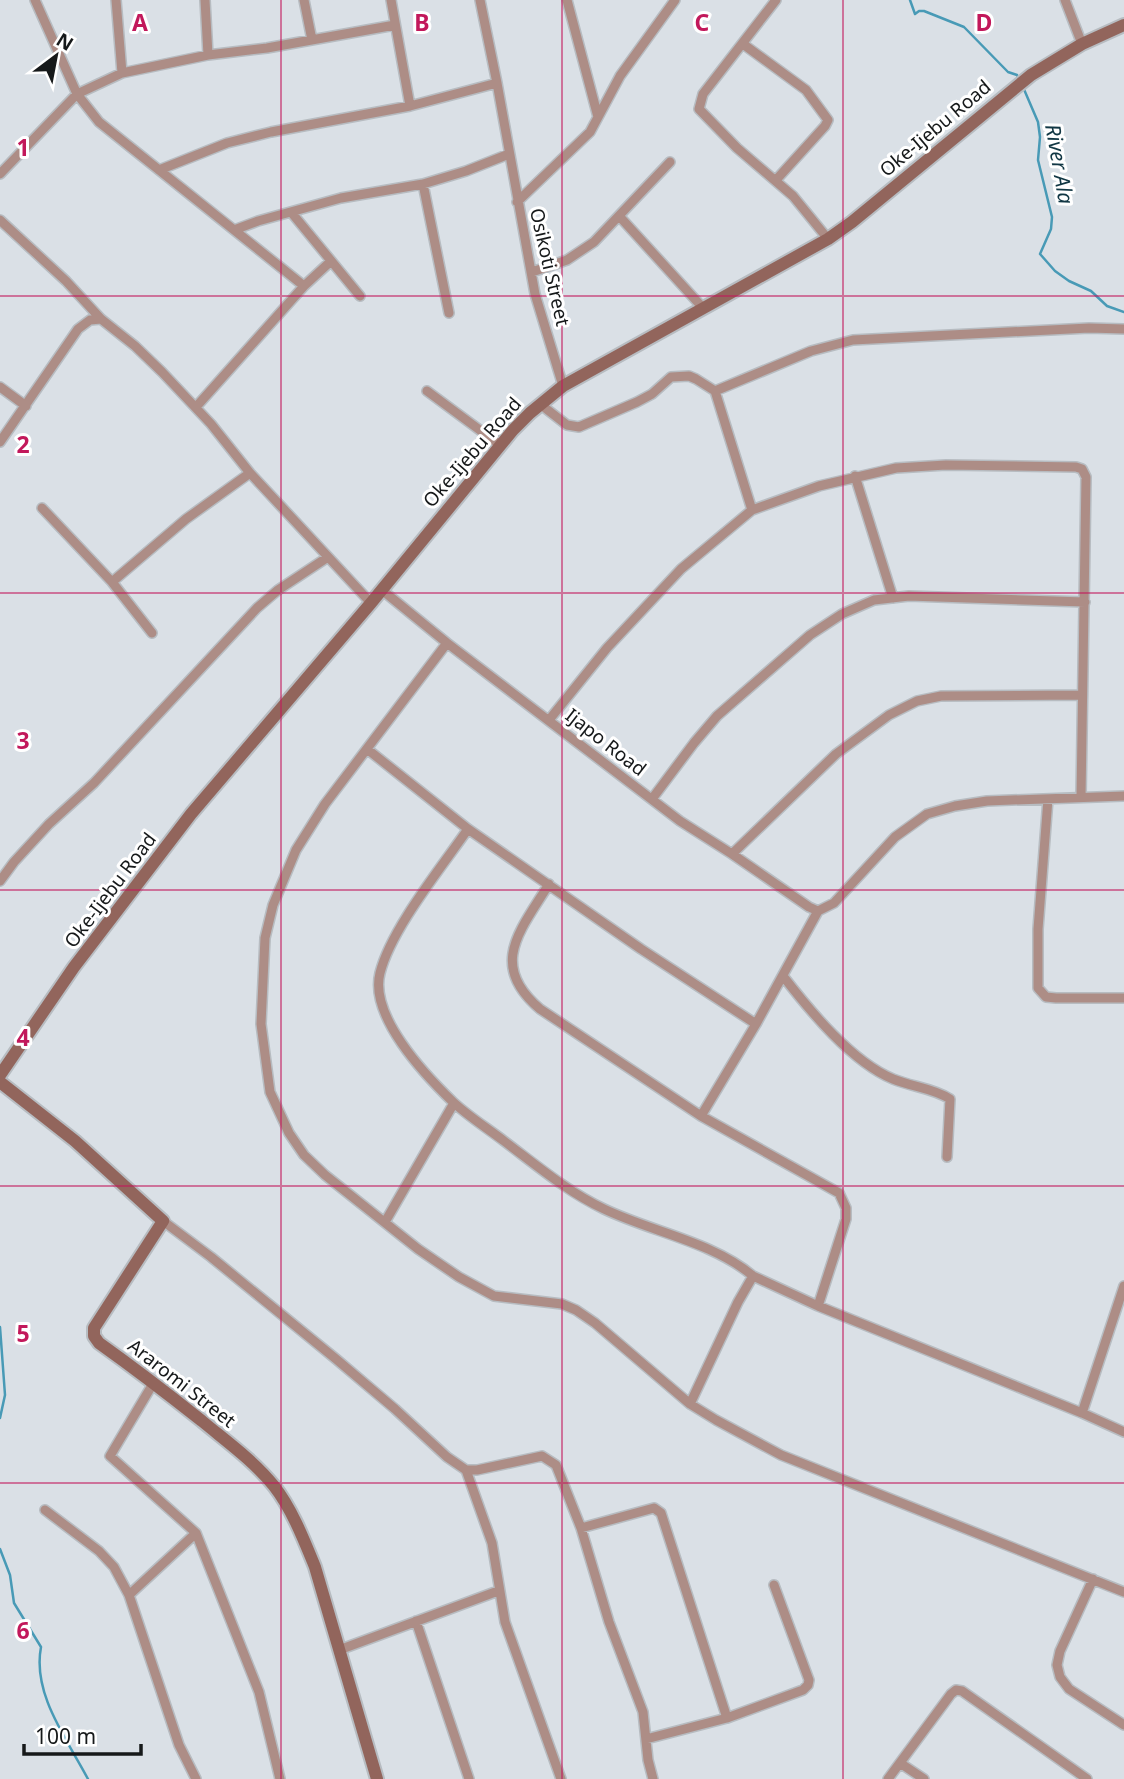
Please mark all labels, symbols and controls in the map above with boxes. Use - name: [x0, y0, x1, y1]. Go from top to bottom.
- text: A: [132, 6, 148, 38]
- text: B: [414, 6, 430, 38]
- text: C: [695, 6, 710, 38]
- text: D: [976, 6, 992, 38]
- north arrow: [21, 21, 91, 91]
- text: N: [52, 26, 78, 57]
- street label: Oke-Ijebu Road: [874, 74, 996, 182]
- water label: River Ala: [1039, 122, 1081, 206]
- text: 1: [16, 131, 30, 163]
- street label: Osikoti Street: [524, 205, 576, 329]
- street label: Oke-Ijebu Road: [417, 391, 527, 513]
- text: 2: [16, 428, 30, 460]
- street label: Ijapo Road: [560, 702, 652, 782]
- text: 3: [16, 724, 30, 756]
- street label: Oke-Ijebu Road: [58, 827, 162, 953]
- text: 4: [16, 1021, 30, 1053]
- text: 5: [16, 1317, 30, 1349]
- street label: Araromi Street: [123, 1333, 241, 1433]
- text: 6: [16, 1614, 30, 1646]
- scale bar: [24, 1712, 142, 1756]
- text: 100 m: [35, 1722, 96, 1750]

